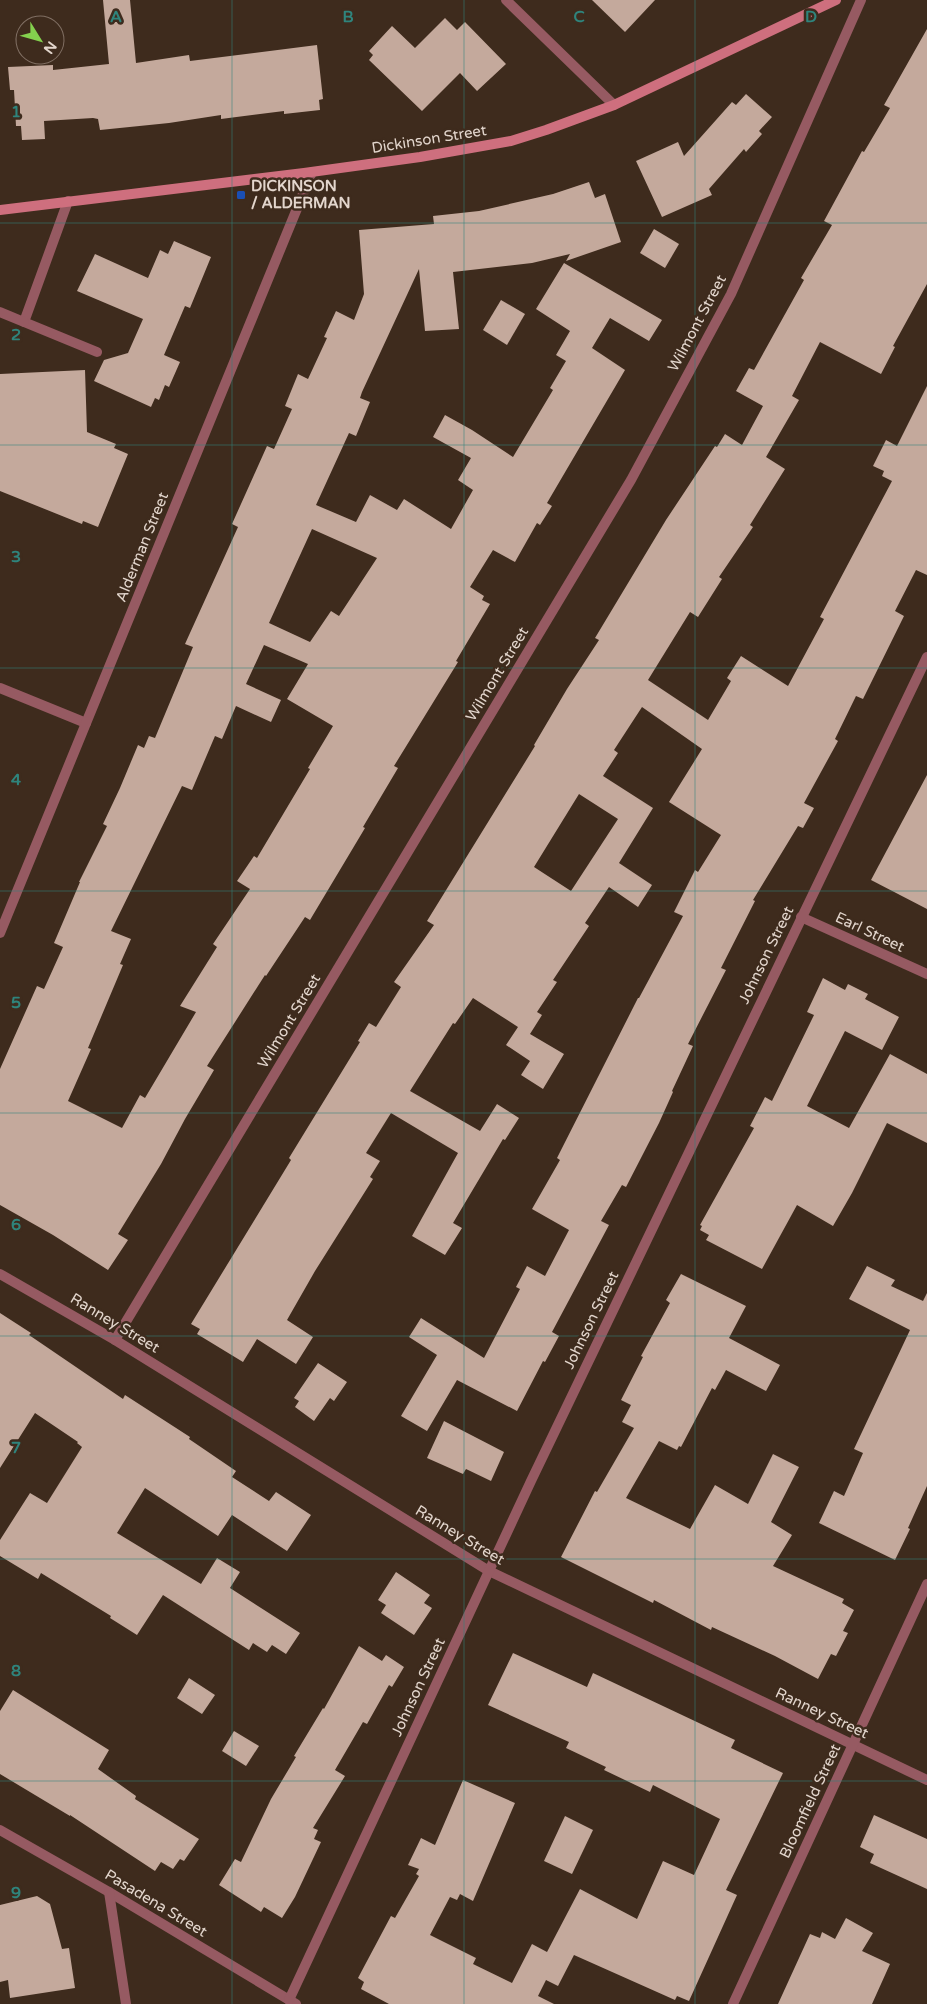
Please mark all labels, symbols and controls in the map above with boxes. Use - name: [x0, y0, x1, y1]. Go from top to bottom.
- text: A: [110, 7, 122, 27]
- text: B: [342, 7, 354, 27]
- text: C: [573, 7, 585, 27]
- text: D: [805, 7, 817, 27]
- north arrow: [15, 15, 65, 65]
- text: N: [40, 38, 60, 57]
- text: 1: [11, 102, 21, 122]
- street label: Dickinson Street: [370, 121, 488, 157]
- place label: DICKINSON / ALDERMAN: [251, 177, 351, 212]
- marker: DICKINSON / ALDERMAN: [235, 189, 247, 201]
- street label: Wilmont Street: [664, 271, 730, 374]
- text: 2: [11, 325, 21, 345]
- street label: Alderman Street: [112, 489, 172, 604]
- text: 3: [11, 547, 21, 567]
- street label: Wilmont Street: [462, 623, 532, 724]
- text: 4: [11, 770, 21, 790]
- street label: Johnson Street: [735, 903, 798, 1007]
- street label: Earl Street: [833, 908, 908, 956]
- street label: Wilmont Street: [254, 970, 324, 1071]
- text: 5: [11, 993, 21, 1013]
- text: 6: [11, 1215, 21, 1235]
- street label: Johnson Street: [560, 1268, 623, 1372]
- street label: Ranney Street: [67, 1289, 163, 1357]
- text: 7: [11, 1438, 21, 1458]
- street label: Ranney Street: [412, 1501, 508, 1569]
- street label: Johnson Street: [387, 1635, 449, 1739]
- text: 8: [11, 1661, 21, 1681]
- street label: Ranney Street: [773, 1684, 872, 1743]
- street label: Bloomfield Street: [776, 1741, 844, 1861]
- street label: Pasadena Street: [102, 1865, 211, 1941]
- text: 9: [11, 1883, 21, 1903]

